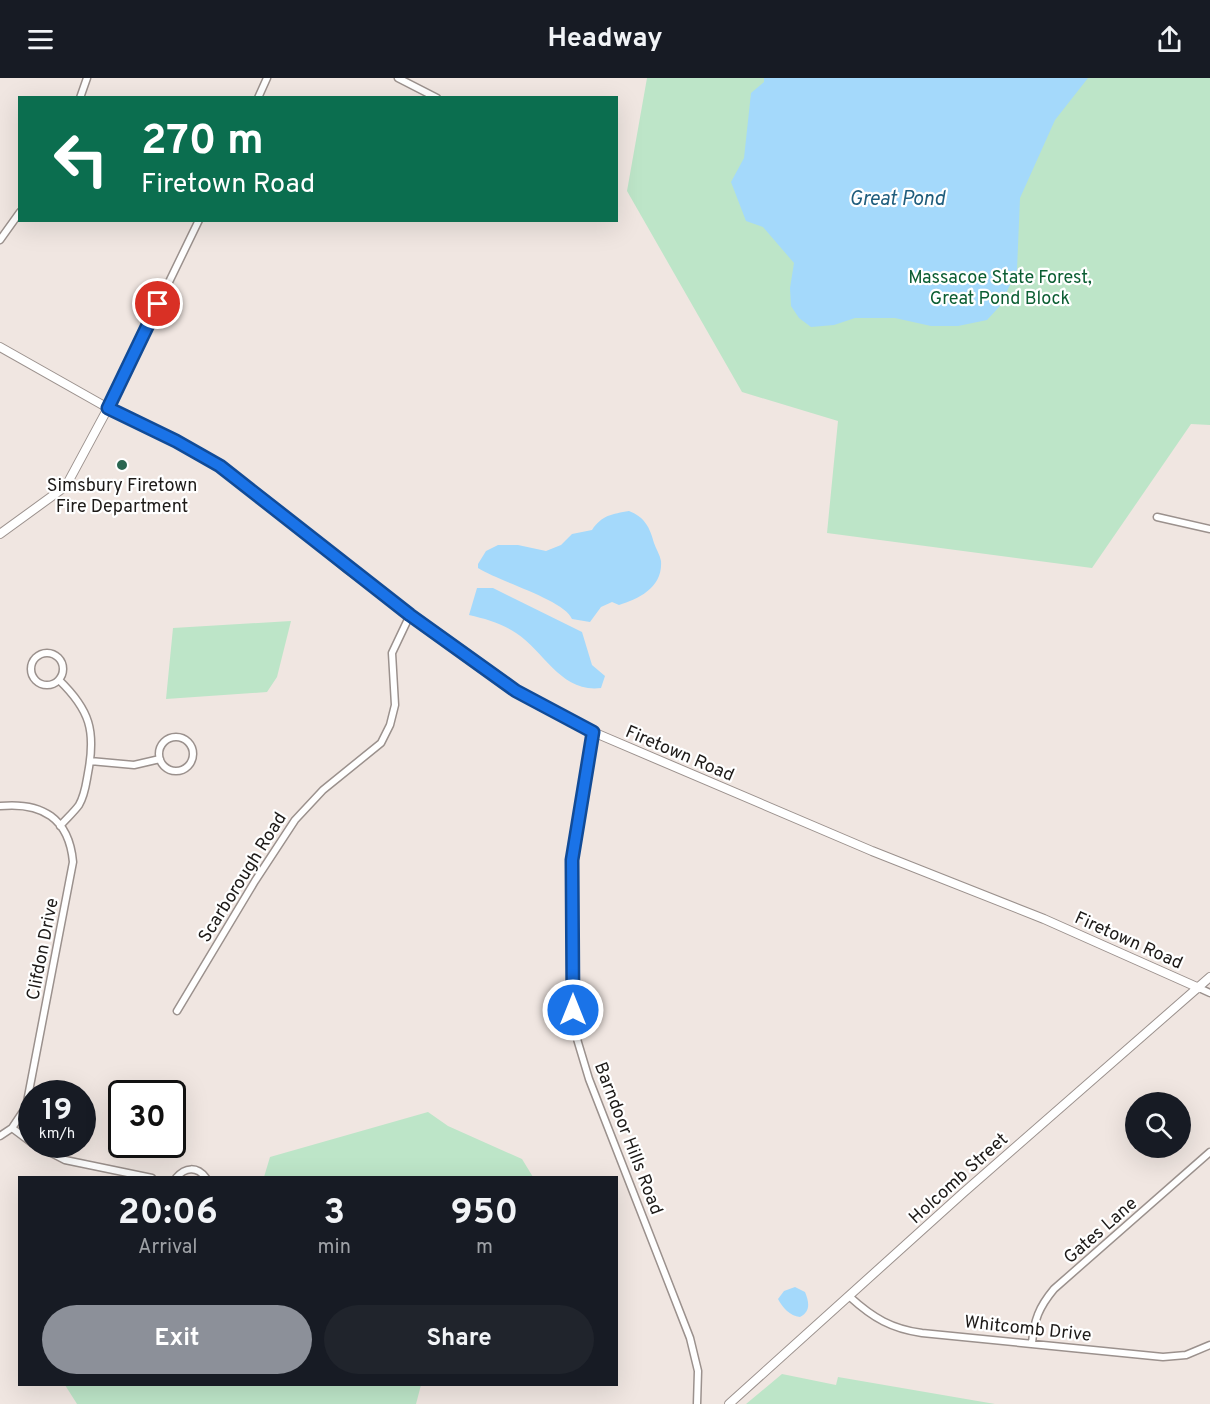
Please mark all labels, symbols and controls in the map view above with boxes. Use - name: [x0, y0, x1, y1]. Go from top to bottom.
- text: Headway: [547, 22, 663, 56]
- icon: menu: [24, 23, 57, 56]
- icon: share: [1153, 23, 1186, 56]
- text: 270 m: [141, 116, 264, 169]
- icon: left: [42, 120, 120, 198]
- text: Firetown Road: [141, 168, 315, 202]
- water label: Great Pond: [849, 187, 946, 213]
- park label: Massacoe State Forest, Great Pond Block: [908, 267, 1092, 311]
- pin: [132, 278, 183, 329]
- icon: arrive: [141, 287, 174, 320]
- marker: Simsbury Firetown Fire Department: [115, 458, 129, 472]
- place label: Simsbury Firetown Fire Department: [47, 475, 197, 519]
- street label: Firetown Road: [621, 721, 737, 788]
- street label: Scarborough Road: [194, 808, 293, 947]
- street label: Clifdon Drive: [22, 896, 65, 1002]
- street label: Firetown Road: [1071, 907, 1186, 975]
- position arrow: [541, 978, 605, 1042]
- street label: Barndoor Hills Road: [588, 1059, 667, 1218]
- speed limit sign: 30: [108, 1080, 186, 1158]
- map controls: [1125, 1092, 1191, 1158]
- button: search: [1125, 1092, 1191, 1158]
- text: 19: [42, 1093, 72, 1130]
- text: km/h: [39, 1125, 75, 1144]
- street label: Holcomb Street: [905, 1129, 1013, 1230]
- text: 20:06: [118, 1191, 218, 1237]
- text: 3: [323, 1191, 345, 1237]
- text: 950: [451, 1191, 518, 1237]
- street label: Gates Lane: [1059, 1193, 1143, 1269]
- text: Arrival: [138, 1235, 198, 1261]
- text: min: [318, 1235, 351, 1261]
- text: m: [476, 1235, 493, 1261]
- button: Exit: [42, 1305, 312, 1374]
- button: Share: [324, 1305, 594, 1374]
- street label: Whitcomb Drive: [963, 1311, 1093, 1348]

